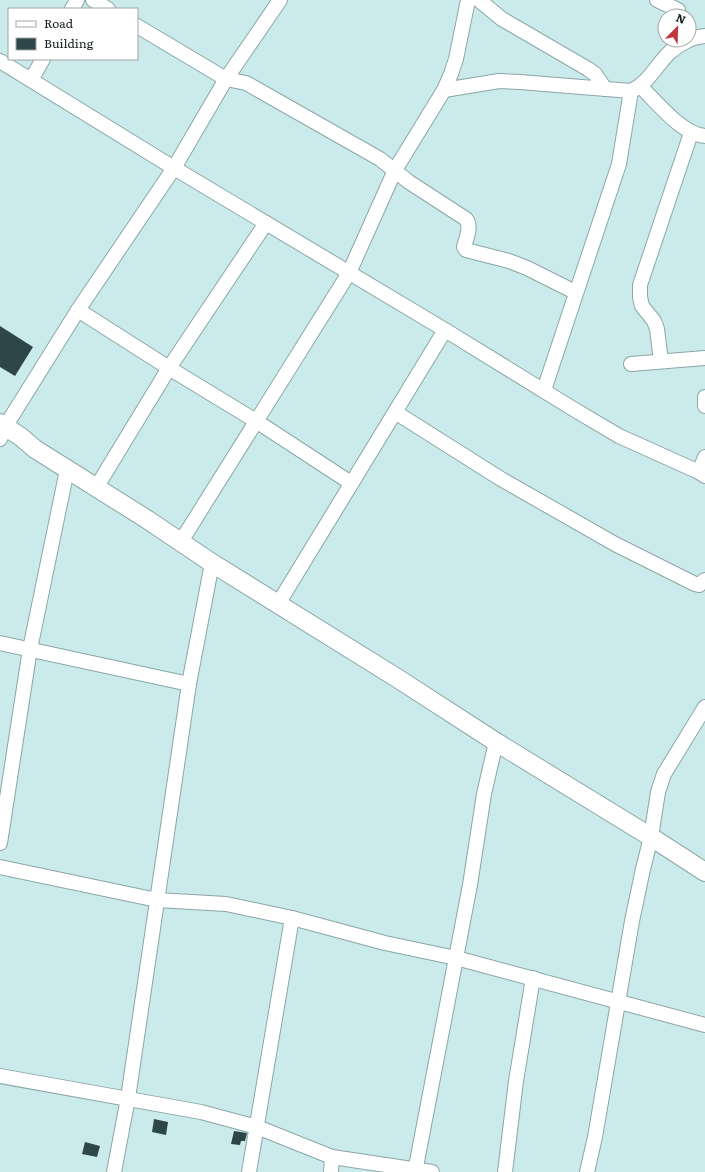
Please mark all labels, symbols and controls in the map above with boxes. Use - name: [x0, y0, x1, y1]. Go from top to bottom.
- legend: [8, 8, 138, 60]
- north arrow: [657, 8, 697, 48]
- text: N: [674, 9, 689, 27]
- text: Road: [44, 14, 74, 32]
- text: Building: [44, 34, 94, 52]

